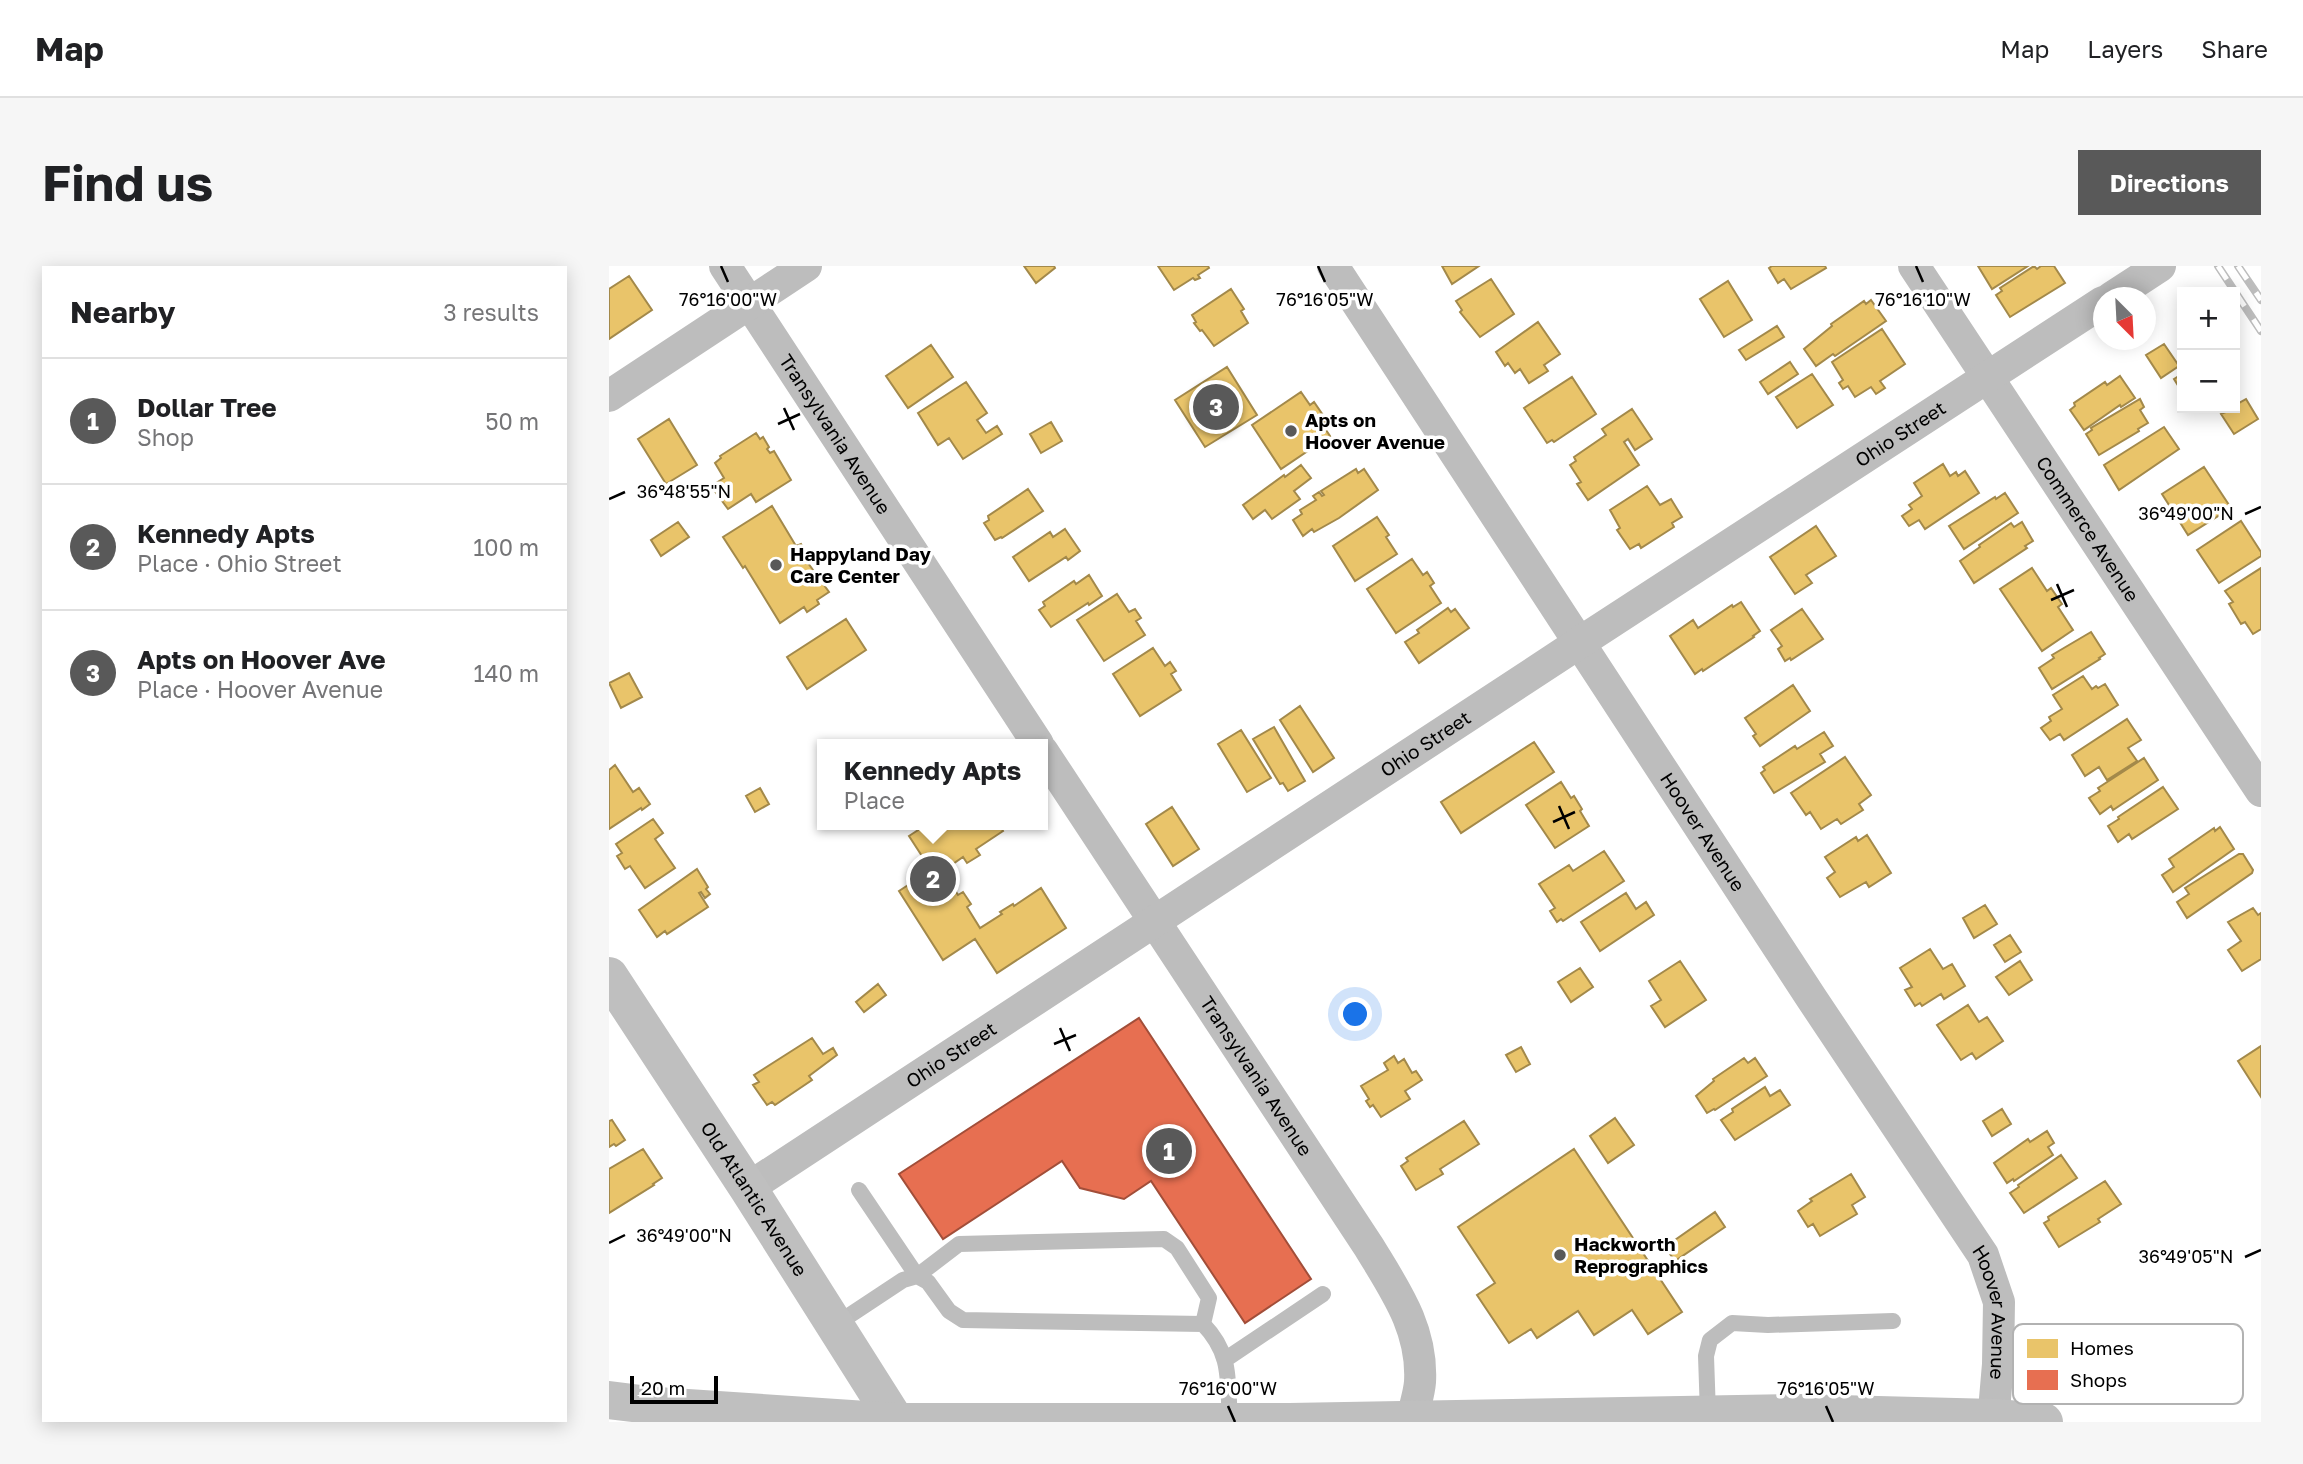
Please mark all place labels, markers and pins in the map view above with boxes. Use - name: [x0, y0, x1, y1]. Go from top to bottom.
- pin: 3: [1193, 381, 1239, 433]
- place label: Apts on Hoover Avenue: [1305, 408, 1445, 453]
- marker: Apts on Hoover Avenue: [1283, 423, 1299, 439]
- place label: Happyland Day Care Center: [790, 542, 931, 587]
- marker: Happyland Day Care Center: [768, 557, 784, 573]
- pin: 2: [910, 853, 956, 905]
- pin: 1: [1146, 1125, 1192, 1177]
- place label: Hackworth Reprographics: [1574, 1232, 1708, 1277]
- marker: Hackworth Reprographics: [1552, 1247, 1568, 1263]

